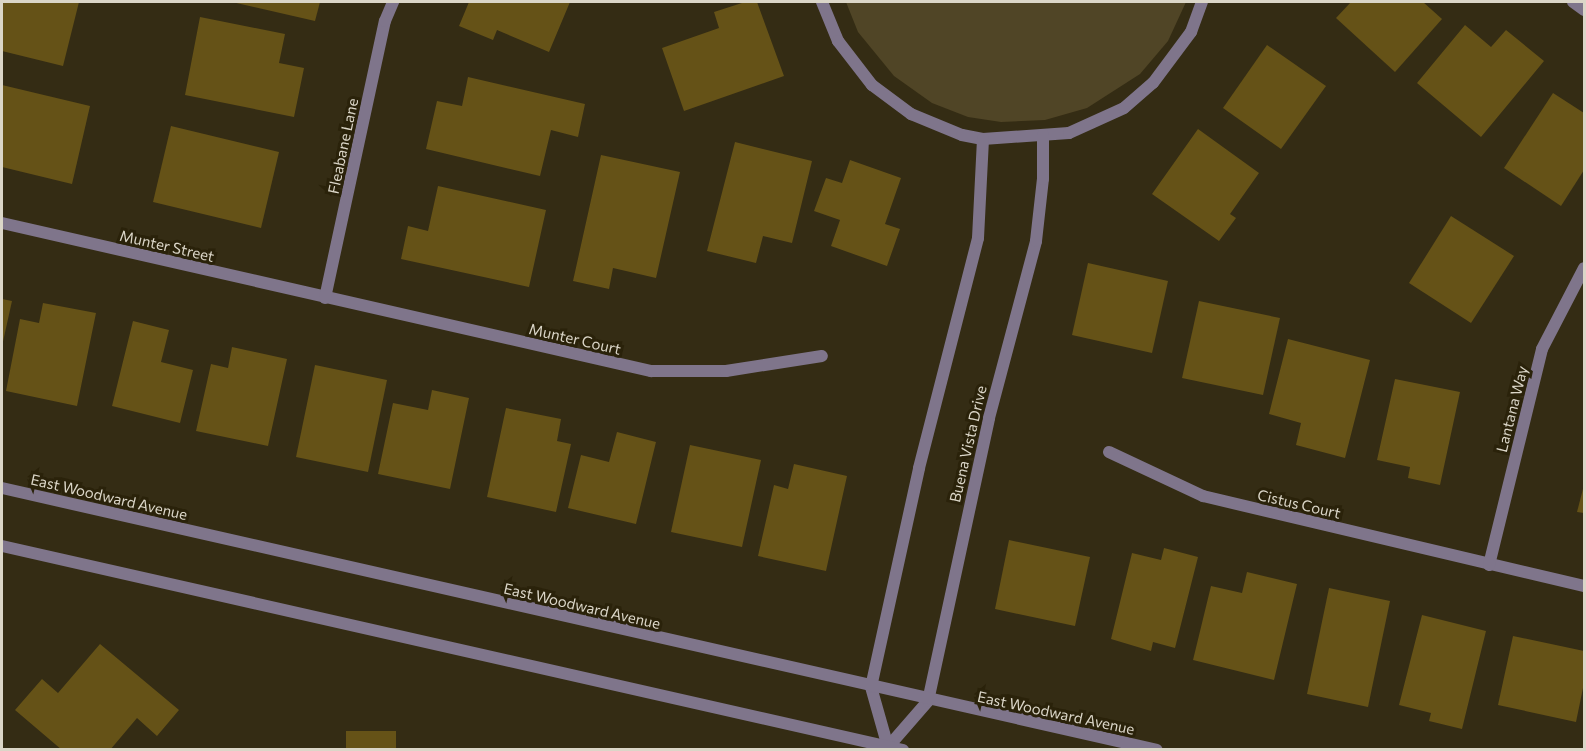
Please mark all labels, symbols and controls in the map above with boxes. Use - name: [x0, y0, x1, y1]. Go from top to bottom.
- street label: Fleabane Lane: [324, 97, 362, 195]
- street label: Munter Street: [118, 226, 216, 266]
- street label: Munter Court: [527, 320, 623, 358]
- street label: Lantana Way: [1493, 364, 1531, 454]
- street label: Buena Vista Drive: [946, 384, 990, 504]
- street label: East Woodward Avenue: [29, 470, 189, 524]
- street label: Cistus Court: [1256, 486, 1342, 522]
- street label: East Woodward Avenue: [502, 579, 662, 633]
- street label: East Woodward Avenue: [976, 688, 1136, 738]

